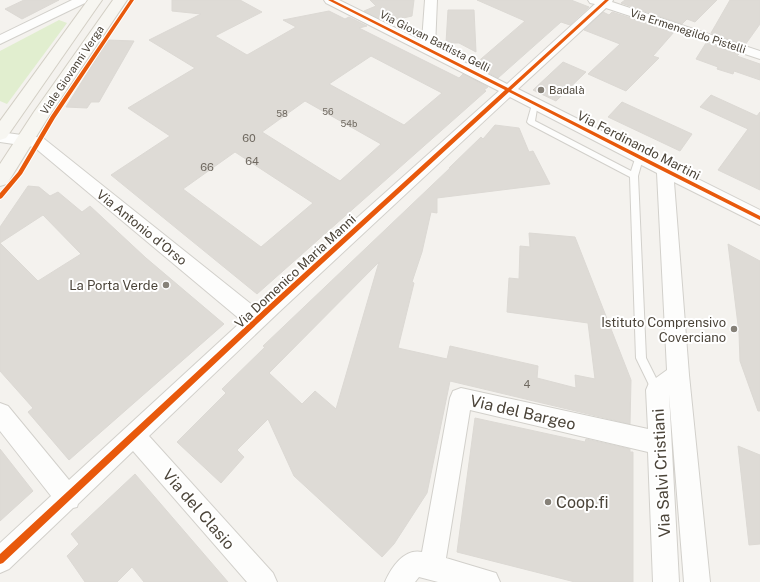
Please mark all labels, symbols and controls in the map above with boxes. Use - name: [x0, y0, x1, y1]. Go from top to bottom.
- street label: Via Ermenegildo Pistelli: [629, 7, 747, 55]
- street label: Via Giovan Battista Gelli: [378, 8, 492, 74]
- street label: Viale Giovanni Verga: [38, 23, 106, 117]
- place label: Badalà: [549, 84, 584, 96]
- marker: Badalà: [536, 85, 546, 95]
- house number: 56: [322, 106, 334, 117]
- house number: 58: [276, 108, 288, 119]
- street label: Via Ferdinando Martini: [575, 108, 703, 183]
- house number: 54b: [341, 118, 357, 129]
- house number: 60: [242, 132, 256, 144]
- house number: 64: [245, 155, 259, 167]
- house number: 66: [200, 161, 214, 173]
- street label: Via Antonio d'Orso: [94, 187, 190, 268]
- street label: Via Domenico Maria Manni: [232, 211, 359, 331]
- place label: La Porta Verde: [69, 278, 158, 293]
- marker: La Porta Verde: [161, 280, 171, 290]
- place label: Istituto Comprensivo Coverciano: [601, 315, 726, 345]
- marker: Istituto Comprensivo Coverciano: [729, 324, 739, 334]
- house number: 4: [524, 378, 531, 390]
- street label: Via del Bargeo: [468, 391, 578, 434]
- street label: Via Salvi Cristiani: [649, 408, 674, 538]
- street label: Via del Clasio: [159, 465, 239, 553]
- place label: Coop.fi: [556, 493, 609, 512]
- marker: Coop.fi: [543, 497, 553, 507]

